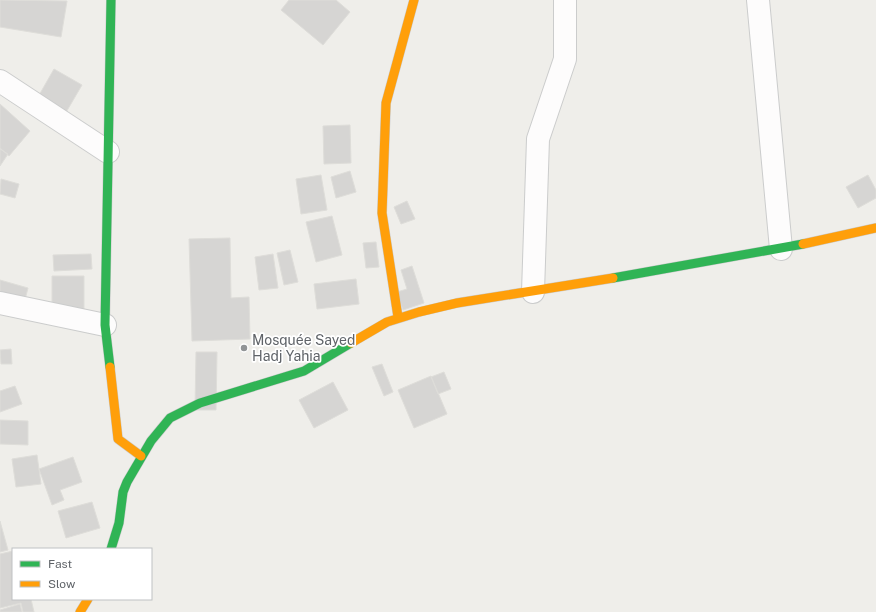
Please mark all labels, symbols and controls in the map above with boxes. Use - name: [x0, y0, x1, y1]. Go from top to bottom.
- place label: Mosquée Sayed Hadj Yahia: [252, 332, 355, 364]
- marker: Mosquée Sayed Hadj Yahia: [239, 343, 249, 353]
- legend: [12, 548, 152, 600]
- text: Fast: [48, 557, 73, 571]
- text: Slow: [48, 577, 76, 591]

